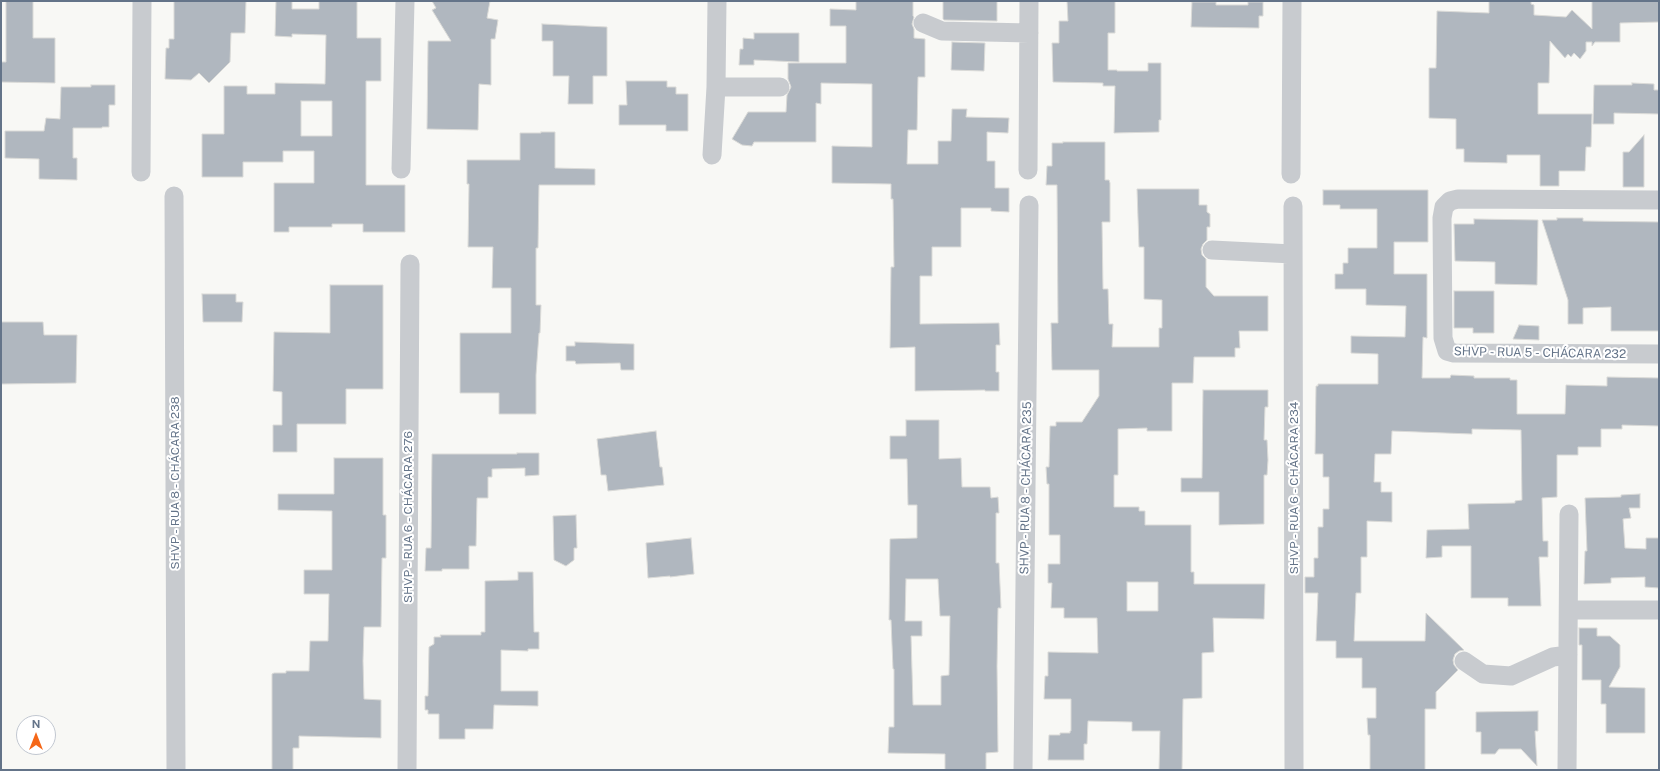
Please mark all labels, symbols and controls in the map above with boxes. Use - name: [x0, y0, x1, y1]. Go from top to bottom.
- street label: SHVP - RUA 5 - CHÁCARA 232: [1454, 344, 1626, 362]
- street label: SHVP - RUA 8 - CHÁCARA 238: [168, 397, 182, 569]
- street label: SHVP - RUA 8 - CHÁCARA 235: [1017, 401, 1035, 575]
- street label: SHVP - RUA 6 - CHÁCARA 234: [1287, 402, 1301, 574]
- street label: SHVP - RUA 6 - CHÁCARA 276: [401, 431, 415, 603]
- north arrow: [16, 715, 56, 755]
- text: N: [32, 718, 40, 730]

